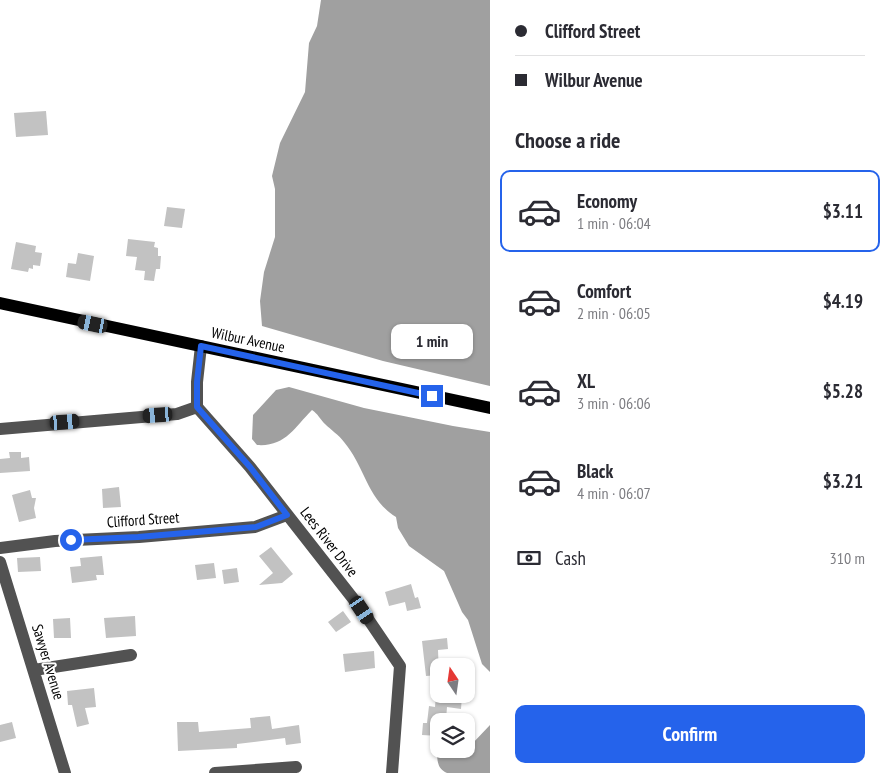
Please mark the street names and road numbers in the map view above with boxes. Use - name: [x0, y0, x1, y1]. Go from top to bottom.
- street label: Wilbur Avenue: [210, 322, 287, 357]
- street label: Lees River Drive: [296, 503, 362, 580]
- street label: Clifford Street: [106, 507, 180, 532]
- street label: Sawyer Avenue: [28, 622, 69, 702]

